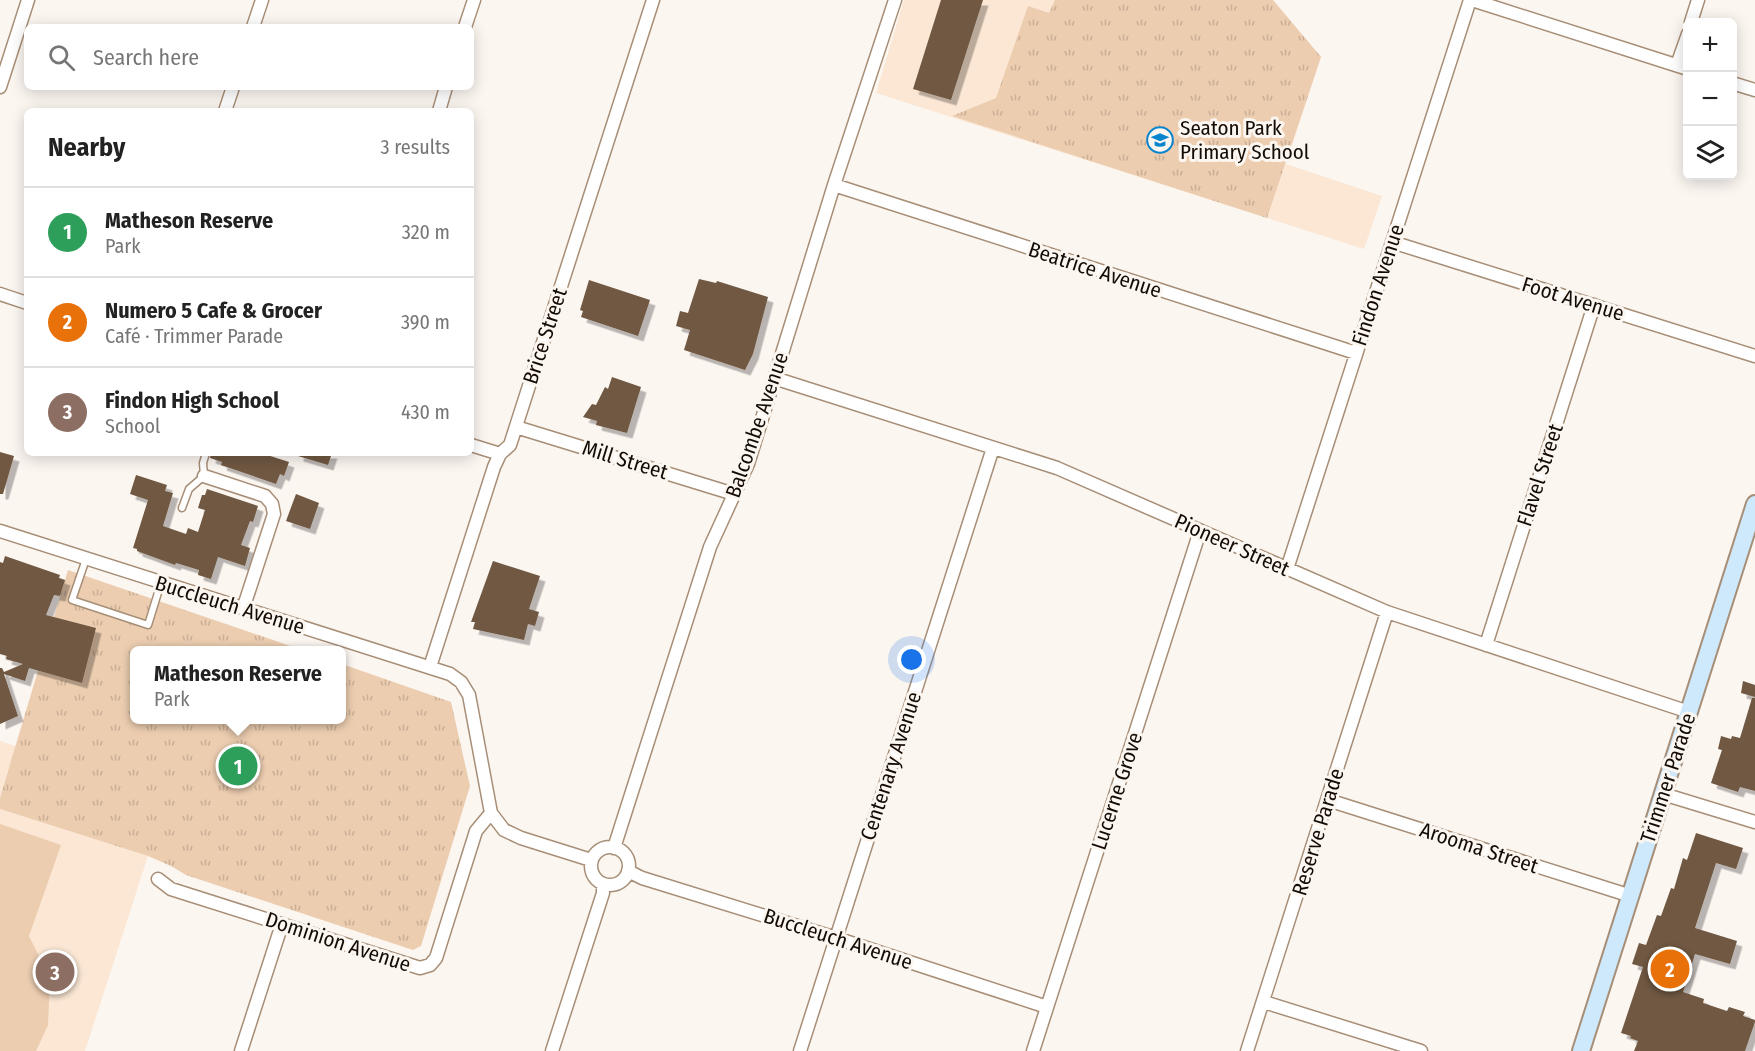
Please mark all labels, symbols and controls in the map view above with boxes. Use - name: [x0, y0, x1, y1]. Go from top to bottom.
- map controls: [1683, 18, 1737, 180]
- button: +: [1683, 18, 1737, 72]
- search box: [24, 24, 474, 90]
- icon: search: [45, 41, 78, 74]
- text: Search here: [93, 44, 199, 71]
- button: −: [1683, 72, 1737, 126]
- place label: Seaton Park Primary School: [1180, 115, 1310, 165]
- school or university icon: Seaton Park Primary School: [1145, 125, 1175, 155]
- button: layers: [1683, 126, 1737, 180]
- text: Nearby: [48, 132, 125, 163]
- text: 3 results: [381, 135, 450, 159]
- text: Matheson Reserve: [105, 207, 273, 234]
- text: 1: [63, 220, 72, 244]
- text: 320 m: [402, 220, 450, 244]
- street label: Findon Avenue: [1346, 221, 1410, 349]
- text: Park: [105, 234, 141, 258]
- street label: Beatrice Avenue: [1025, 236, 1165, 304]
- street label: Foot Avenue: [1519, 271, 1627, 327]
- street label: Brice Street: [517, 284, 573, 387]
- text: Numero 5 Cafe & Grocer: [105, 297, 322, 324]
- text: 2: [63, 310, 72, 334]
- text: 390 m: [401, 310, 450, 334]
- text: Café · Trimmer Parade: [105, 324, 283, 348]
- street label: Balcombe Avenue: [720, 349, 794, 501]
- text: Findon High School: [105, 387, 279, 414]
- text: 3: [63, 400, 72, 424]
- text: 430 m: [401, 400, 450, 424]
- text: School: [105, 414, 160, 438]
- street label: Flavel Street: [1511, 420, 1569, 529]
- street label: Mill Street: [579, 435, 671, 485]
- street label: Pioneer Street: [1171, 508, 1294, 582]
- street label: Buccleuch Avenue: [152, 570, 308, 640]
- your location: [897, 645, 926, 674]
- popup: [130, 646, 346, 724]
- text: Matheson Reserve: [154, 660, 322, 687]
- text: Park: [154, 687, 190, 711]
- street label: Centenary Avenue: [855, 688, 927, 844]
- street label: Trimmer Parade: [1635, 710, 1701, 846]
- street label: Lucerne Grove: [1086, 729, 1148, 853]
- pin: 1: [218, 744, 258, 789]
- street label: Reserve Parade: [1286, 765, 1350, 899]
- street label: Arooma Street: [1417, 817, 1542, 879]
- street label: Buccleuch Avenue: [760, 903, 916, 975]
- street label: Dominion Avenue: [262, 906, 414, 978]
- pin: 2: [1650, 946, 1690, 992]
- pin: 3: [36, 950, 74, 994]

